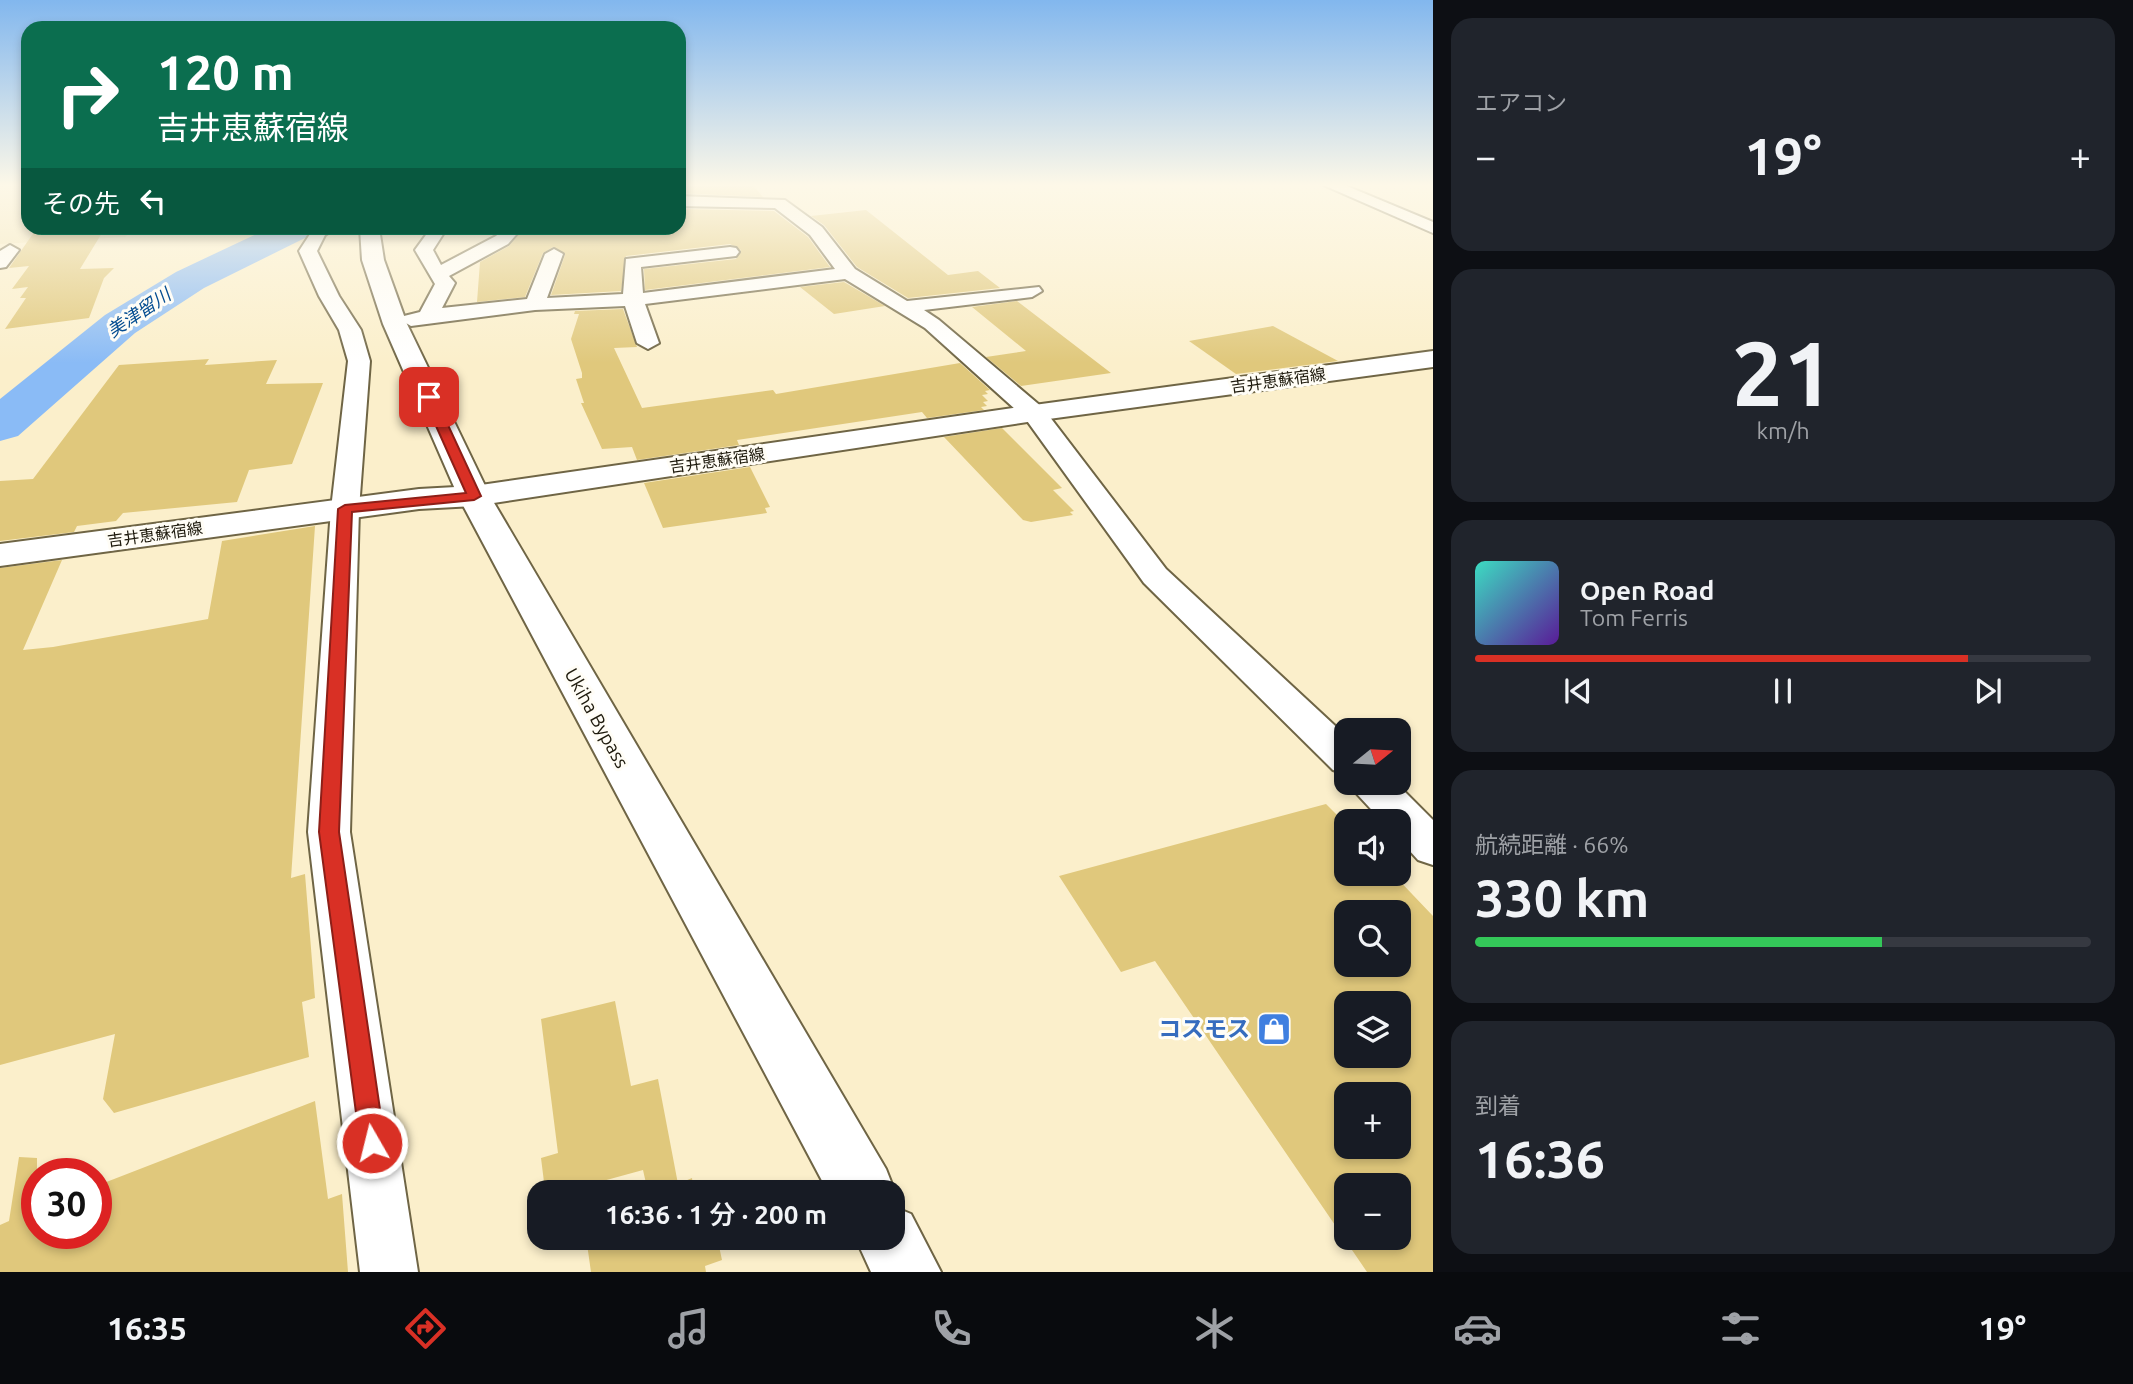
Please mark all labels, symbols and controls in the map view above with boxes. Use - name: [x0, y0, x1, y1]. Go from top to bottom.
- text: 120 m: [157, 44, 294, 99]
- icon: right: [42, 49, 133, 140]
- text: エアコン: [1475, 90, 1567, 115]
- text: 吉井恵蘇宿線: [157, 109, 349, 145]
- text: 19°: [1744, 127, 1822, 185]
- text: −: [1475, 135, 1496, 177]
- text: +: [2070, 135, 2091, 177]
- icon: left: [134, 182, 172, 220]
- text: その先: [42, 189, 120, 218]
- water label: 美津留川: [103, 283, 176, 341]
- text: 21: [1732, 321, 1834, 423]
- street label: 吉井恵蘇宿線: [1229, 364, 1327, 396]
- pin: [399, 367, 459, 427]
- icon: arrive: [410, 378, 448, 416]
- text: km/h: [1756, 418, 1810, 443]
- street label: 吉井恵蘇宿線: [668, 444, 766, 476]
- street label: 吉井恵蘇宿線: [106, 518, 204, 550]
- text: Open Road: [1580, 576, 1714, 605]
- text: Tom Ferris: [1580, 605, 1688, 630]
- street label: Ukiha Bypass: [561, 664, 633, 772]
- icon: previous: [1559, 672, 1597, 710]
- icon: pause: [1764, 672, 1802, 710]
- icon: next: [1969, 672, 2007, 710]
- north arrow: [1334, 718, 1410, 794]
- map controls: [1334, 718, 1411, 1250]
- button: sound: [1334, 809, 1411, 886]
- text: 航続距離 · 66%: [1475, 832, 1628, 857]
- text: 330 km: [1475, 869, 1649, 927]
- button: search: [1334, 900, 1411, 977]
- button: layers: [1334, 991, 1411, 1068]
- shop icon: コスモス: [1255, 1010, 1293, 1048]
- place label: コスモス: [1158, 1016, 1250, 1041]
- button: +: [1334, 1082, 1411, 1159]
- text: 到着: [1475, 1093, 1521, 1118]
- position arrow: [335, 1106, 409, 1180]
- text: 16:36: [1475, 1130, 1605, 1188]
- speed limit sign: 30: [21, 1158, 112, 1249]
- button: −: [1334, 1173, 1411, 1250]
- text: 16:36 · 1 分 · 200 m: [605, 1200, 827, 1229]
- icon: directions: [401, 1304, 450, 1353]
- icon: music: [664, 1304, 713, 1353]
- icon: phone: [927, 1304, 976, 1353]
- icon: climate: [1190, 1304, 1239, 1353]
- icon: car: [1453, 1304, 1502, 1353]
- icon: filters: [1716, 1304, 1765, 1353]
- text: 16:35: [107, 1310, 187, 1346]
- text: 19°: [1979, 1310, 2026, 1346]

